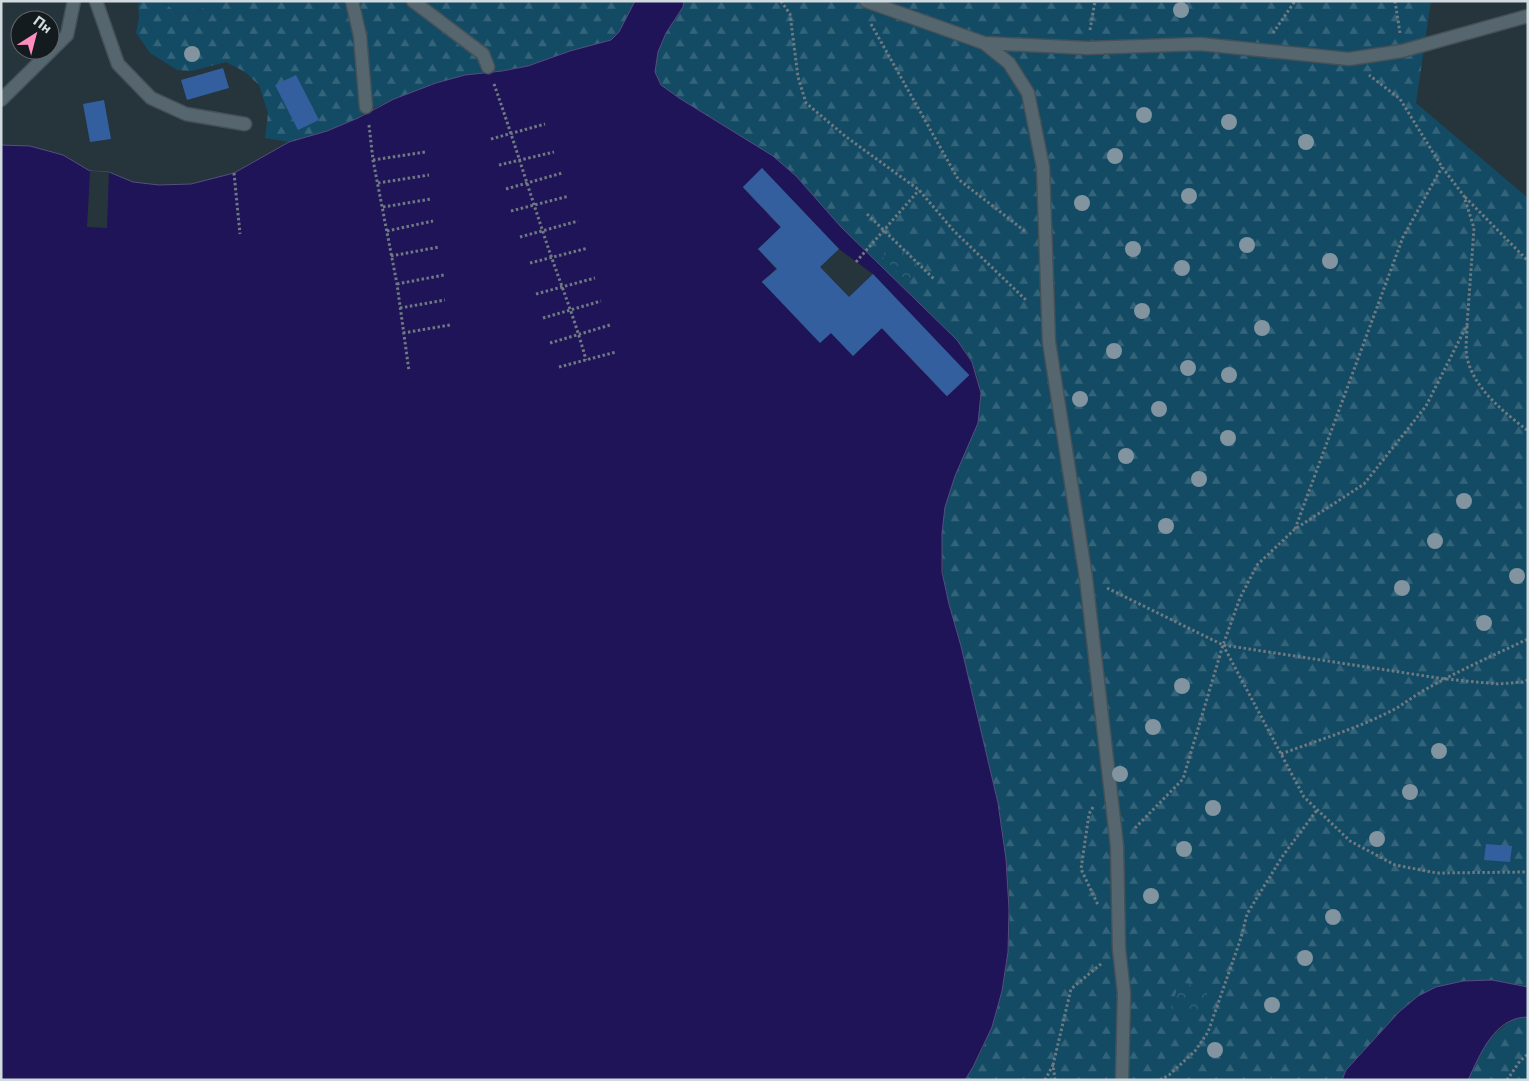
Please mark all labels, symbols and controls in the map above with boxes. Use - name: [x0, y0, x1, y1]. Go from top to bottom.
- north arrow: [10, 10, 60, 60]
- text: Пн: [30, 12, 55, 36]

